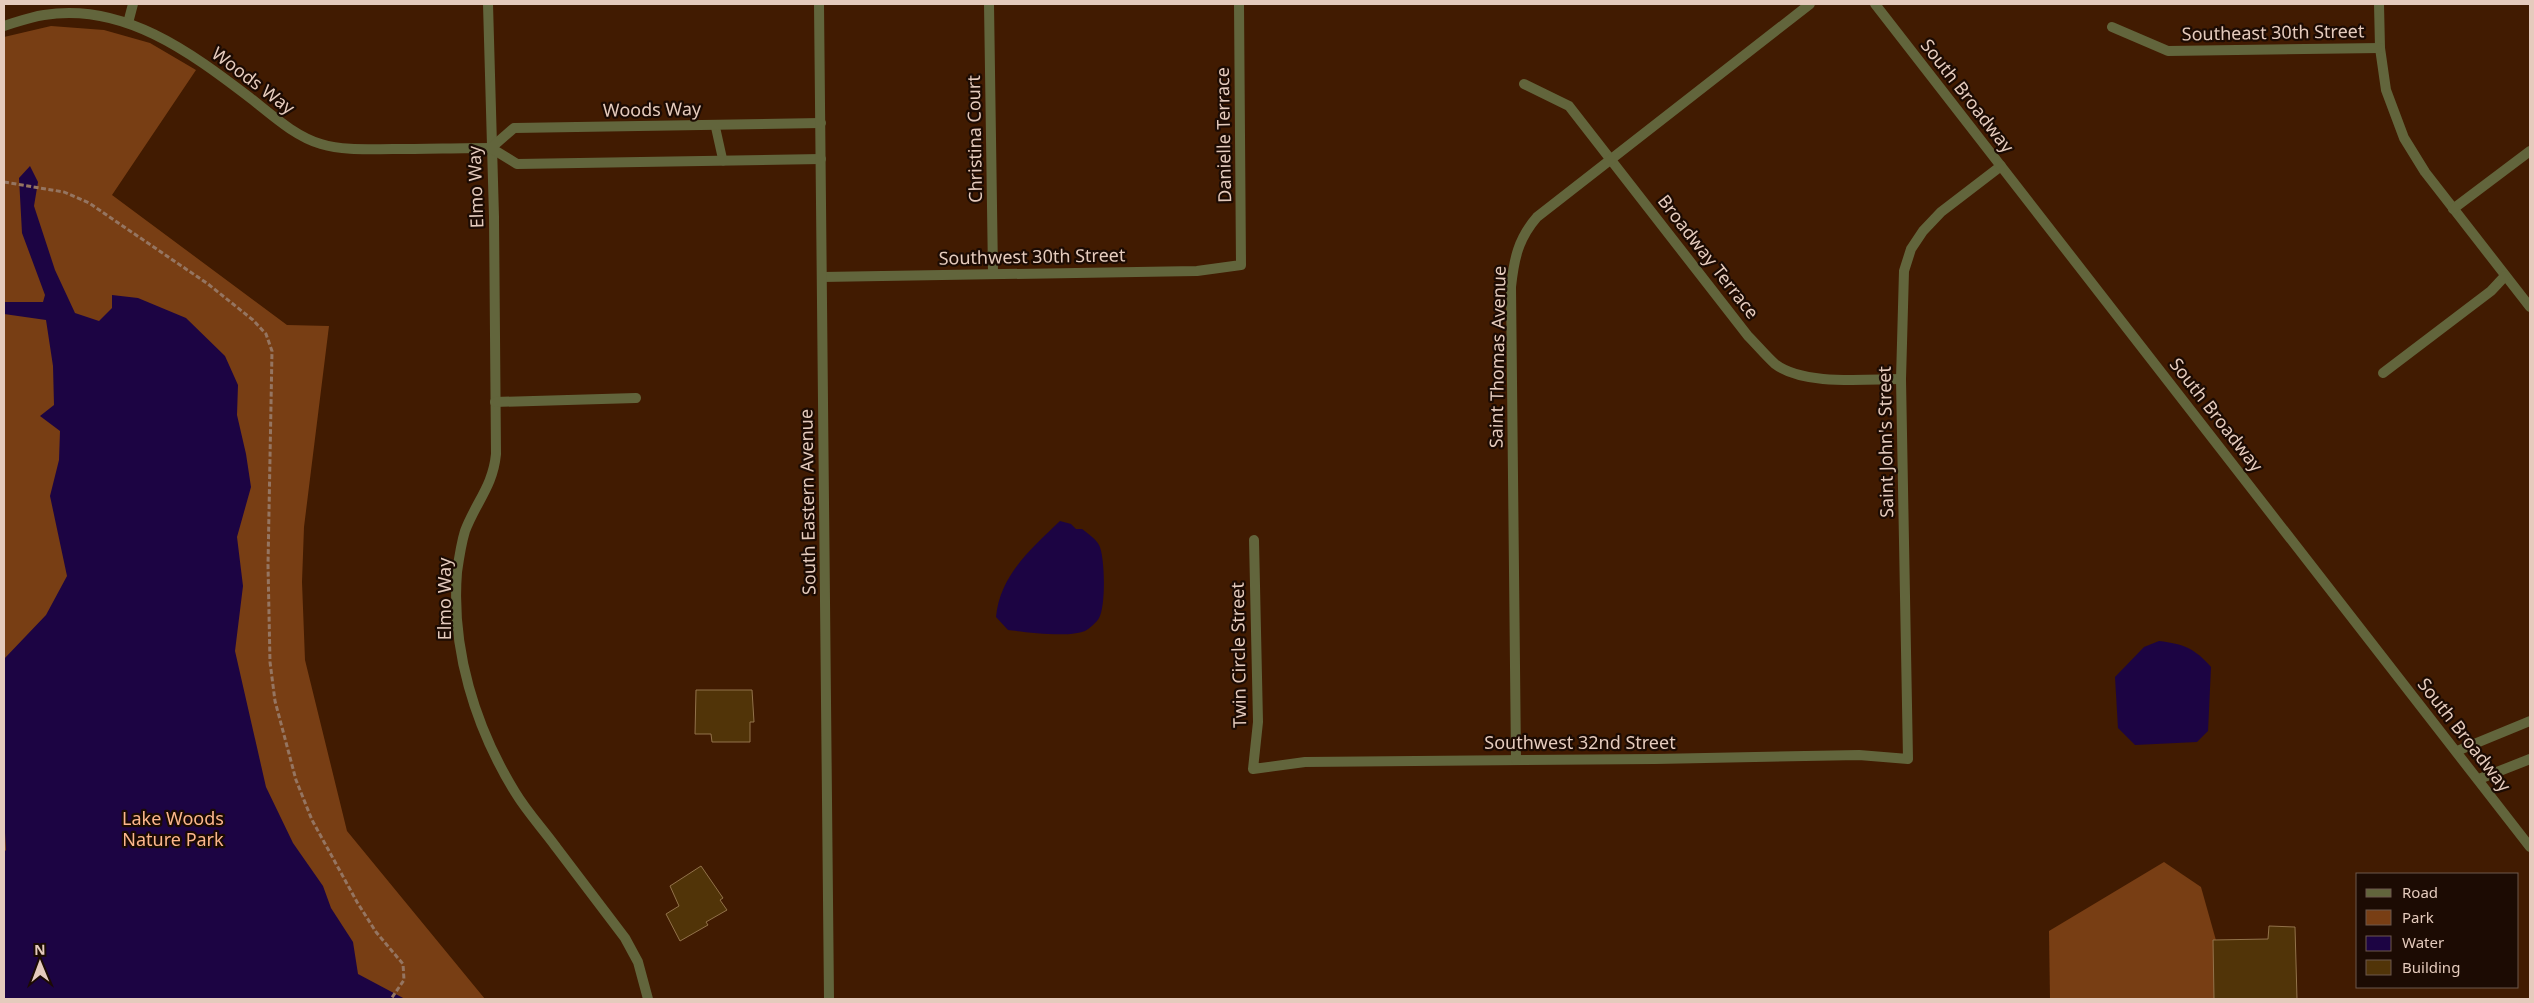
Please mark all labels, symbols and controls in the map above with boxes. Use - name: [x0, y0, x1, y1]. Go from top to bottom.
- street label: Southeast 30th Street: [2181, 18, 2365, 46]
- street label: South Broadway: [1916, 33, 2020, 158]
- street label: Woods Way: [207, 41, 301, 120]
- street label: Danielle Terrace: [1210, 67, 1236, 203]
- street label: Christina Court: [961, 75, 987, 203]
- street label: Woods Way: [603, 96, 702, 122]
- street label: Elmo Way: [462, 144, 488, 229]
- street label: Broadway Terrace: [1653, 189, 1765, 323]
- street label: Southwest 30th Street: [938, 242, 1126, 270]
- street label: Saint Thomas Avenue: [1483, 266, 1511, 448]
- street label: South Broadway: [2165, 352, 2269, 477]
- street label: Saint John's Street: [1872, 365, 1898, 518]
- street label: South Eastern Avenue: [793, 409, 821, 595]
- street label: Elmo Way: [432, 557, 456, 640]
- street label: Twin Circle Street: [1225, 581, 1251, 728]
- street label: South Broadway: [2413, 672, 2517, 797]
- street label: Southwest 32nd Street: [1484, 730, 1676, 754]
- park label: Lake Woods Nature Park: [122, 806, 224, 851]
- legend: [2356, 873, 2519, 988]
- text: Road: [2402, 882, 2438, 902]
- text: Park: [2402, 907, 2434, 927]
- text: Water: [2402, 932, 2444, 952]
- north arrow: [15, 938, 65, 988]
- text: N: [34, 940, 46, 959]
- text: Building: [2402, 957, 2460, 977]

